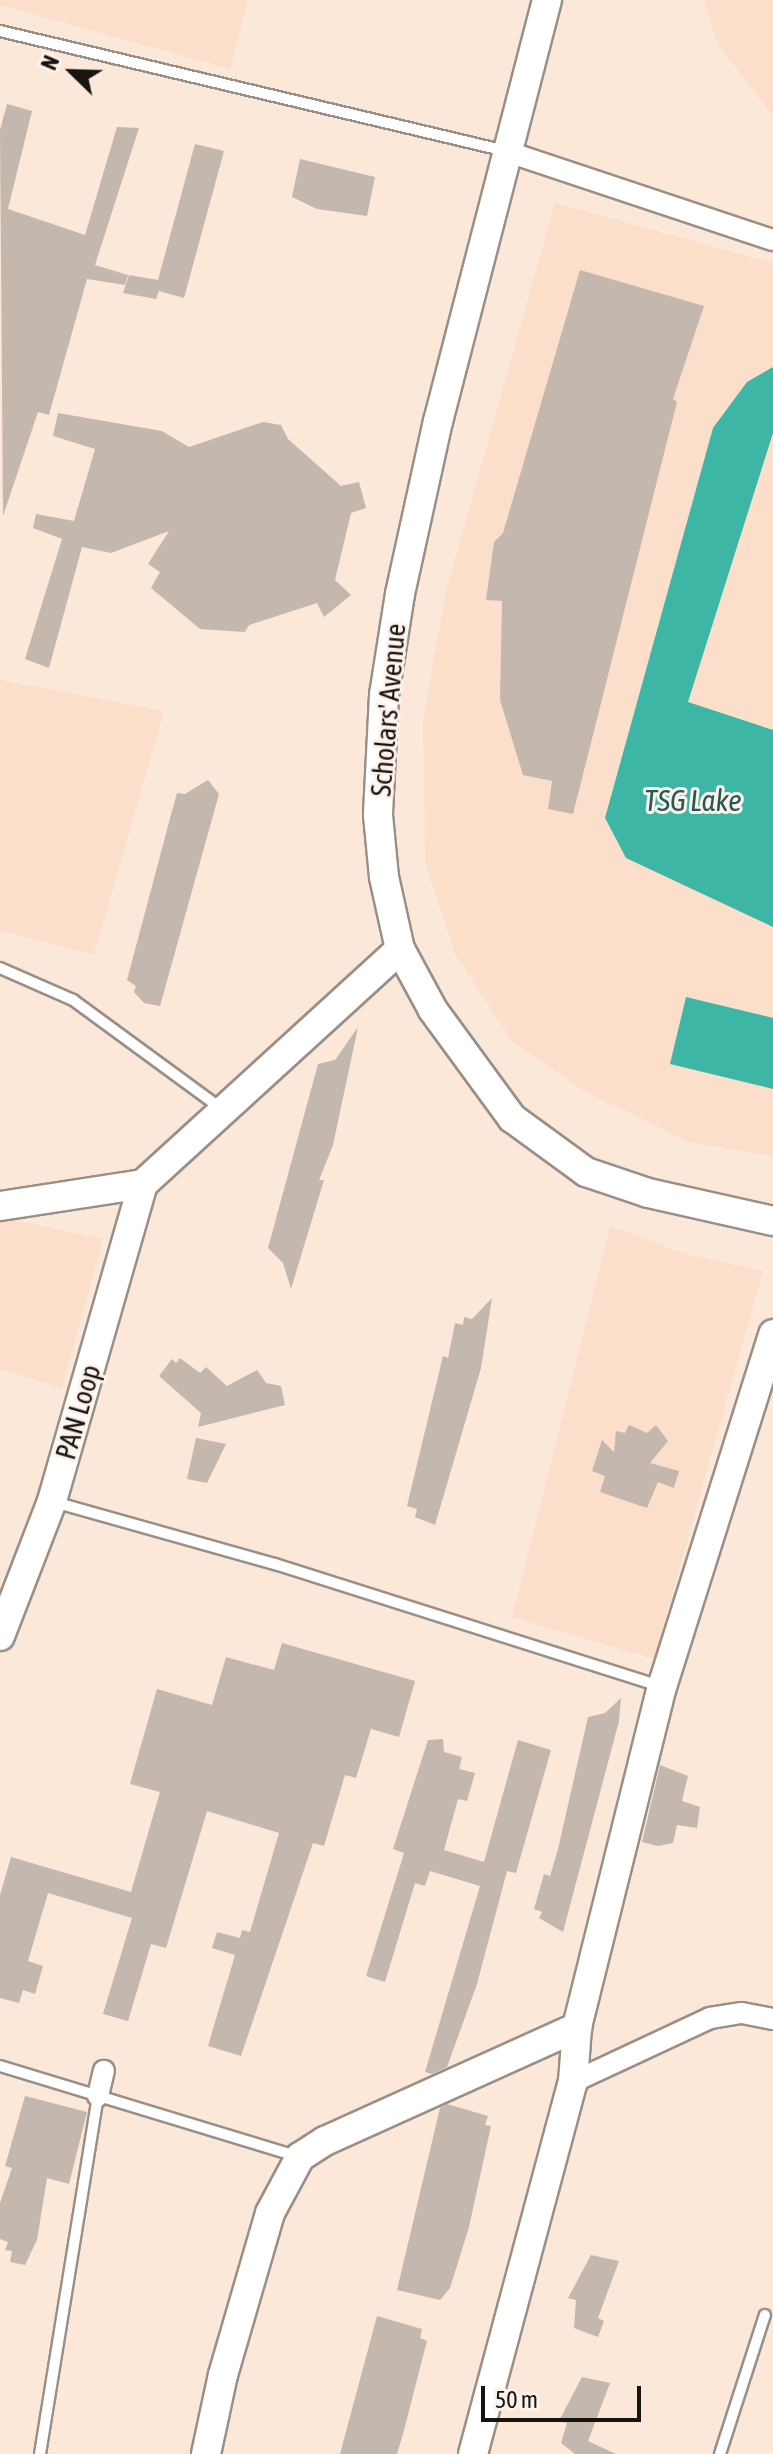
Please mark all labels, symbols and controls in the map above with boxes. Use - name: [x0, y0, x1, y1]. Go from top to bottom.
- north arrow: [32, 32, 112, 112]
- text: N: [35, 52, 64, 74]
- street label: Scholars' Avenue: [364, 622, 412, 798]
- water label: TSG Lake: [644, 782, 742, 818]
- street label: PAN Loop: [48, 1361, 108, 1463]
- scale bar: [485, 2370, 645, 2420]
- text: 50 m: [495, 2386, 538, 2413]

